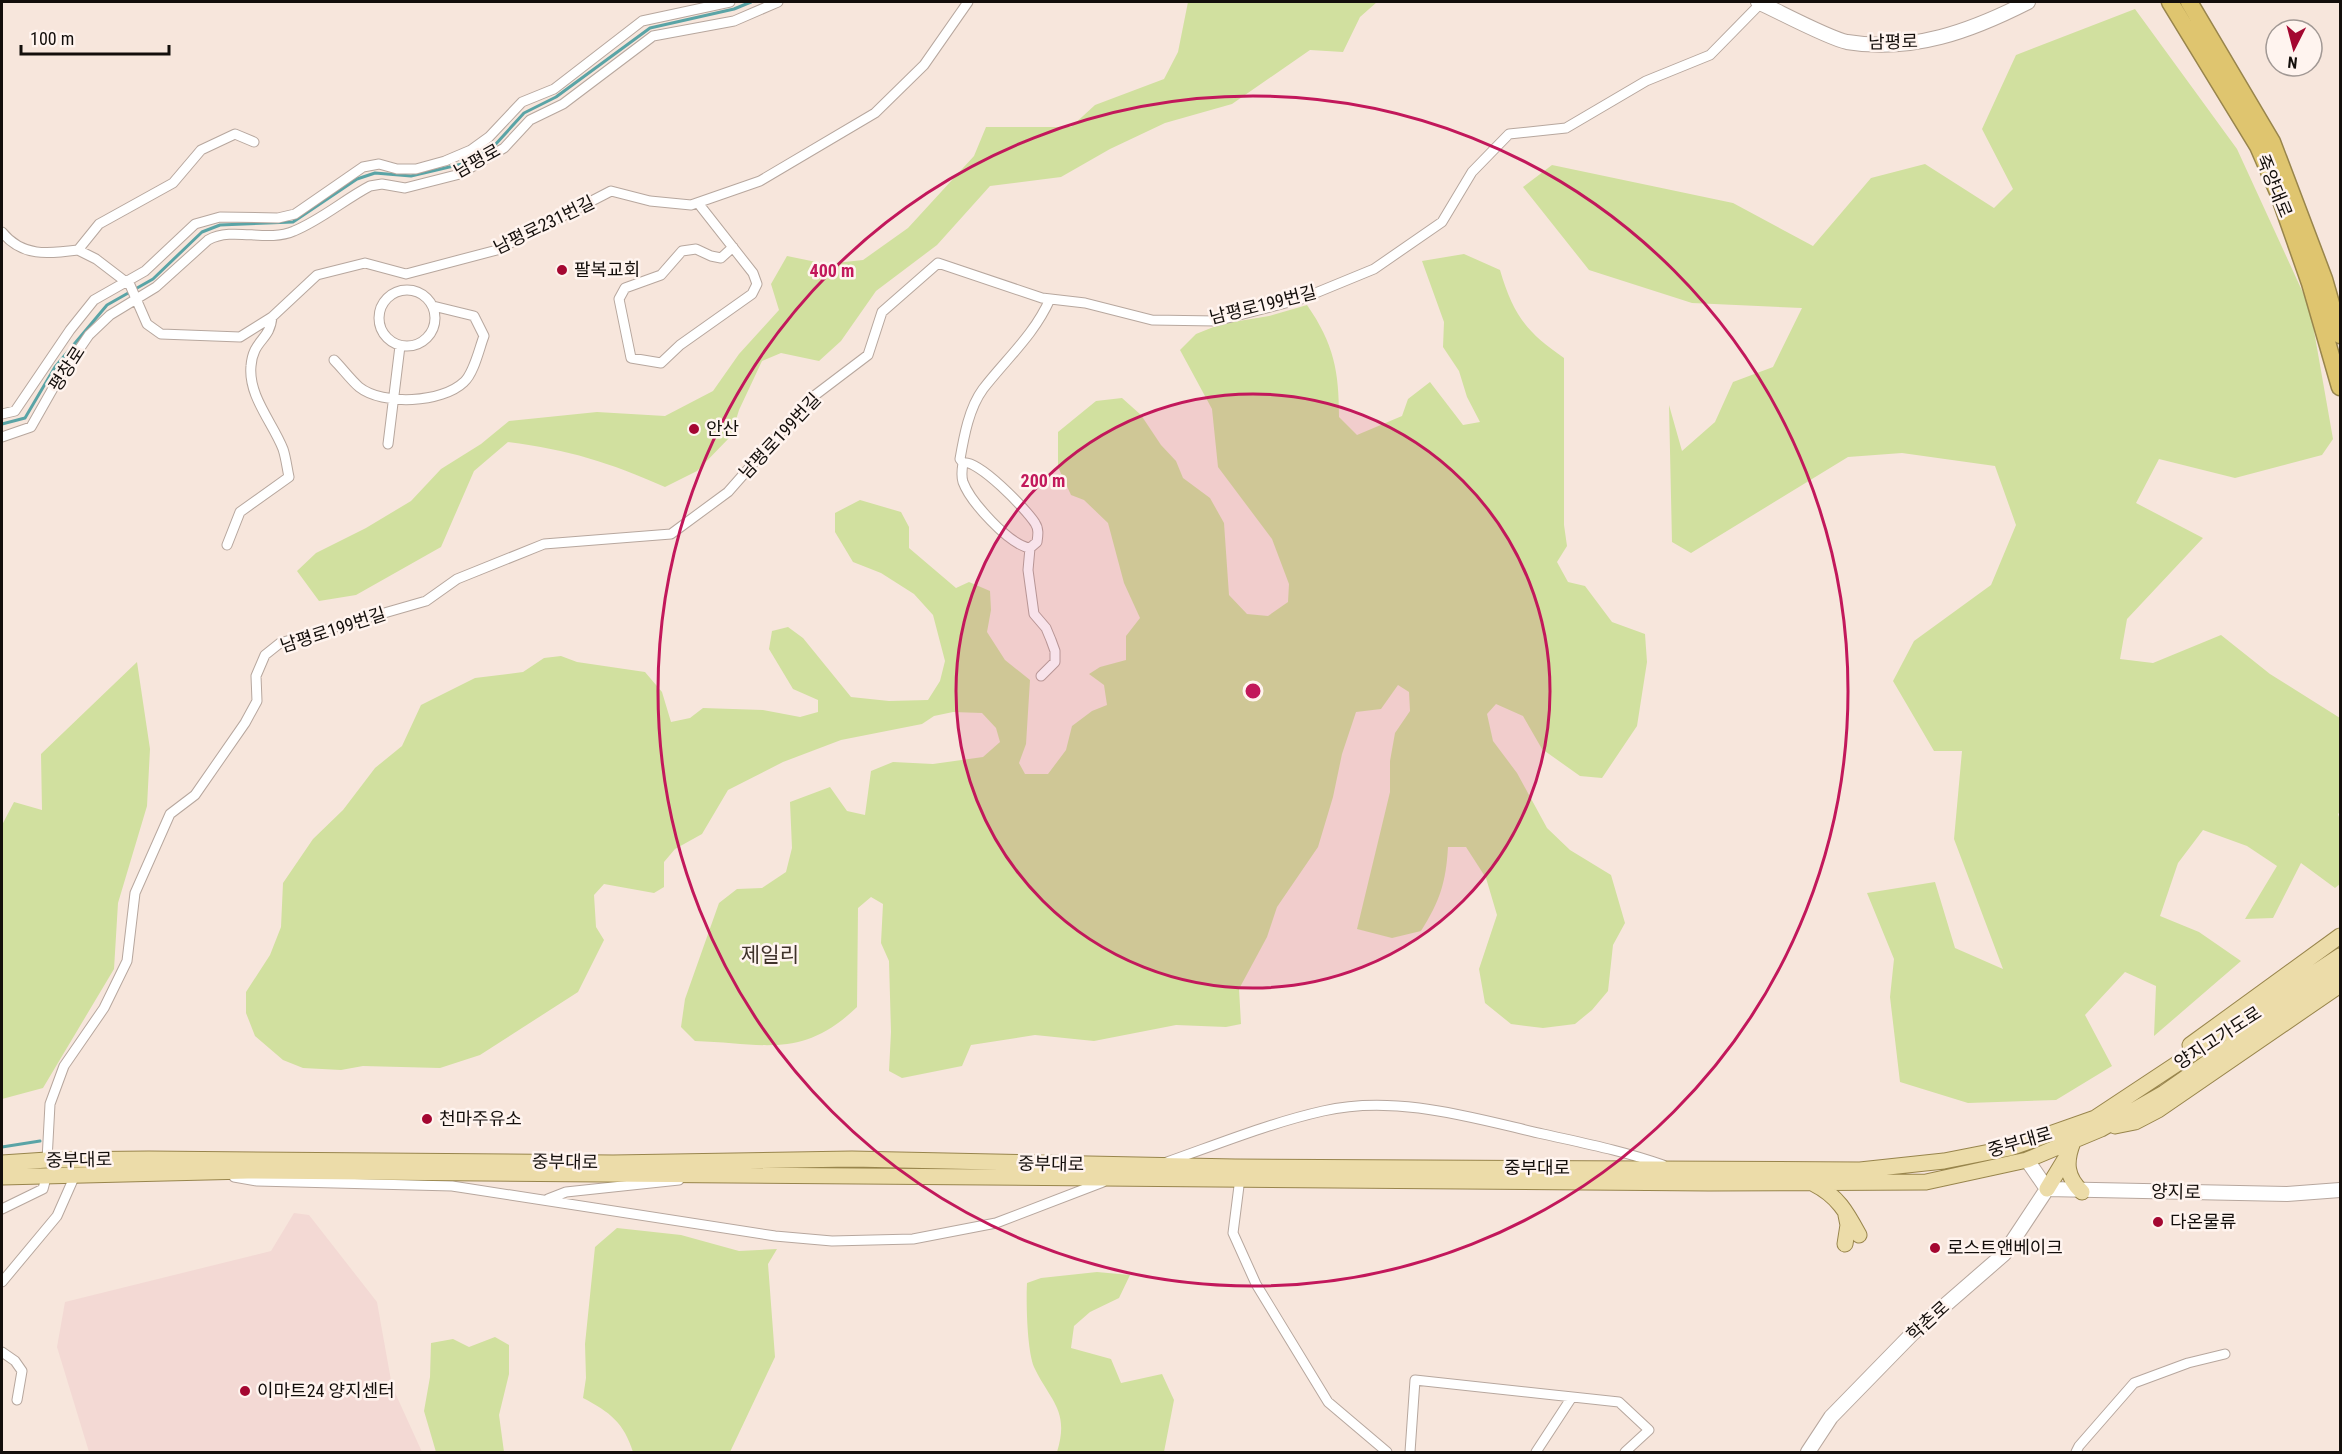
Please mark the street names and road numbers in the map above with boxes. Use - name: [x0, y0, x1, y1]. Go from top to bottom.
- street label: 남평로: [1868, 31, 1918, 52]
- street label: 남평로: [450, 139, 504, 182]
- street label: 죽양대로: [2252, 151, 2297, 220]
- street label: 남평로231번길: [490, 191, 598, 258]
- street label: 남평로199번길: [1207, 281, 1319, 328]
- street label: 평창로: [44, 342, 89, 395]
- street label: 남평로199번길: [735, 388, 825, 483]
- street label: 남평로199번길: [278, 603, 388, 656]
- street label: 양지고가도로: [2170, 1002, 2265, 1073]
- street label: 중부대로: [1985, 1122, 2055, 1161]
- street label: 중부대로: [46, 1148, 112, 1171]
- street label: 중부대로: [532, 1150, 598, 1173]
- street label: 중부대로: [1018, 1152, 1084, 1175]
- street label: 중부대로: [1504, 1157, 1570, 1178]
- street label: 양지로: [2151, 1181, 2201, 1202]
- street label: 학촌로: [1902, 1296, 1953, 1345]

